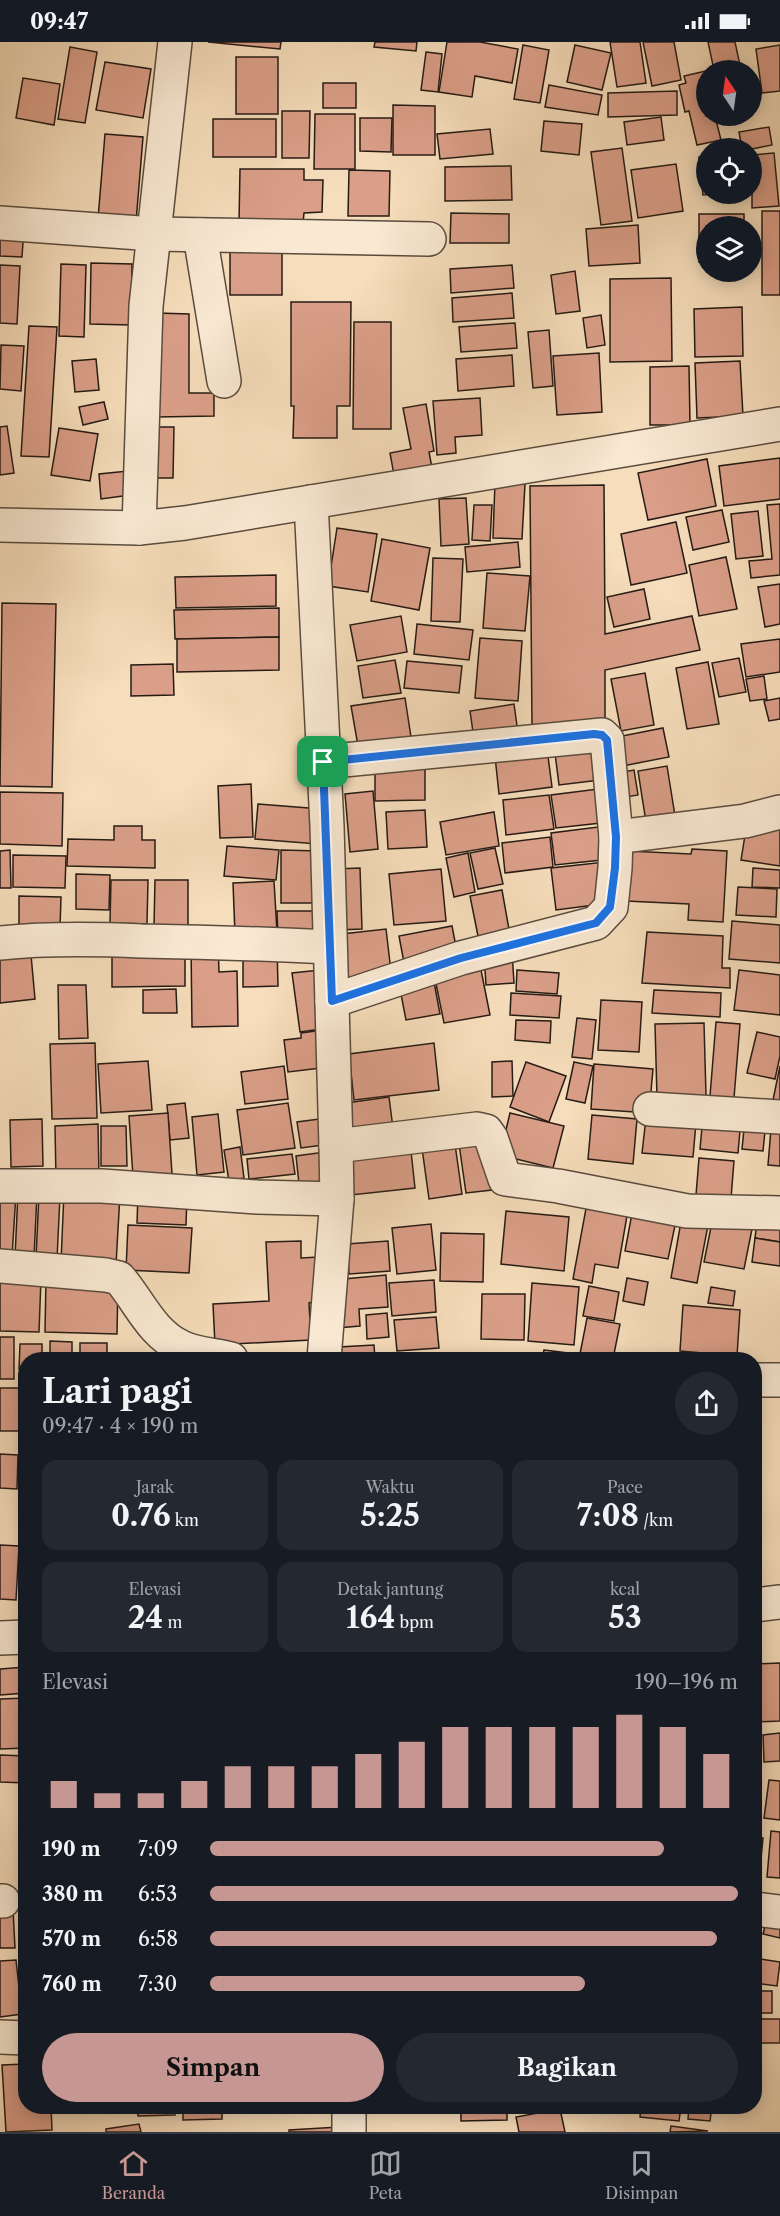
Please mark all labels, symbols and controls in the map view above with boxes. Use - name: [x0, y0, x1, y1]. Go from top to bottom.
- text: 09:47: [30, 8, 88, 35]
- north arrow: [696, 60, 762, 126]
- map controls: [696, 60, 762, 282]
- button: locate: [696, 138, 762, 204]
- button: layers: [696, 216, 762, 282]
- pin: [297, 736, 348, 787]
- icon: arrive: [306, 745, 339, 778]
- text: Lari pagi: [42, 1371, 192, 1412]
- button: share: [675, 1372, 738, 1435]
- text: 09:47 · 4 × 190 m: [42, 1414, 198, 1438]
- text: Jarak: [136, 1477, 174, 1497]
- text: Waktu: [365, 1477, 415, 1497]
- text: Pace: [607, 1477, 643, 1497]
- text: 0.76: [111, 1497, 171, 1534]
- text: 5:25: [360, 1497, 420, 1534]
- text: 7:08: [577, 1497, 639, 1534]
- text: km: [171, 1510, 199, 1530]
- text: /km: [639, 1510, 673, 1530]
- text: Elevasi: [129, 1579, 181, 1599]
- text: Detak jantung: [337, 1579, 443, 1599]
- text: kcal: [610, 1579, 640, 1599]
- text: 24: [128, 1599, 163, 1636]
- text: 164: [346, 1599, 395, 1636]
- text: 53: [608, 1599, 642, 1636]
- text: m: [163, 1612, 182, 1632]
- text: bpm: [395, 1612, 434, 1632]
- text: Elevasi: [42, 1670, 108, 1694]
- text: 190–196 m: [635, 1670, 738, 1694]
- text: 190 m: [42, 1837, 101, 1861]
- text: 7:09: [138, 1837, 178, 1861]
- text: 380 m: [42, 1882, 103, 1906]
- text: 6:53: [138, 1882, 177, 1906]
- text: 570 m: [42, 1927, 101, 1951]
- text: 6:58: [138, 1927, 178, 1951]
- text: 760 m: [42, 1972, 102, 1996]
- text: 7:30: [138, 1972, 177, 1996]
- button: Simpan: [42, 2033, 384, 2102]
- button: Bagikan: [396, 2033, 738, 2102]
- tab: Beranda: [102, 2147, 165, 2203]
- tab: Peta: [369, 2147, 402, 2203]
- tab: Disimpan: [605, 2147, 678, 2203]

